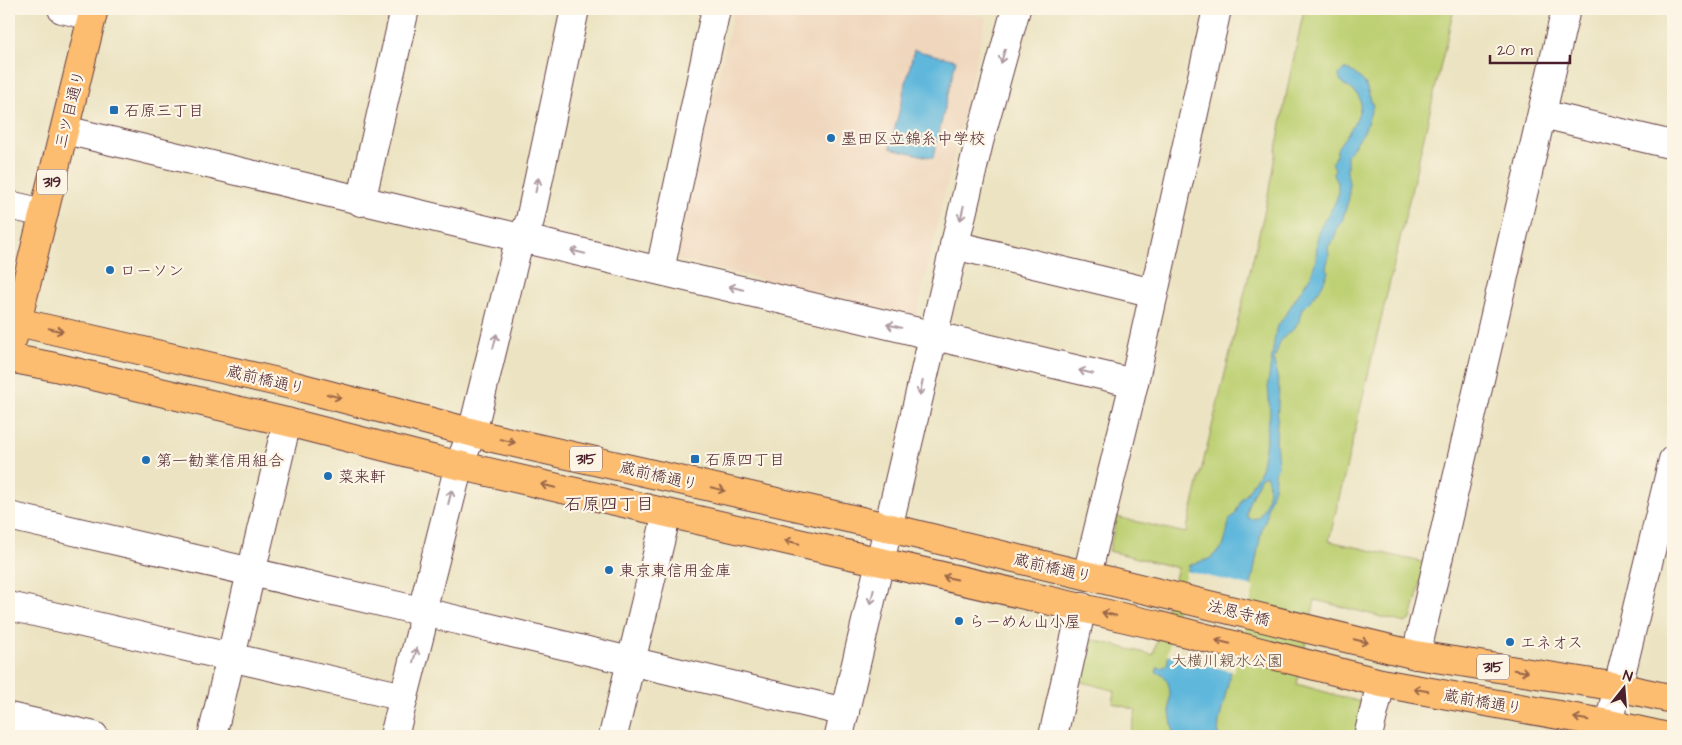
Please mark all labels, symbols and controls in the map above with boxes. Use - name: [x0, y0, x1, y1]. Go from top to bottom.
- scale bar: [1490, 32, 1570, 64]
- text: 20 m: [1497, 40, 1533, 61]
- one-way arrow: [998, 47, 1008, 63]
- street label: 三ツ目通り: [50, 68, 90, 151]
- place label: 石原三丁目: [124, 100, 204, 122]
- marker: 石原三丁目: [108, 104, 120, 116]
- place label: 墨田区立錦糸中学校: [841, 128, 985, 150]
- marker: 墨田区立錦糸中学校: [825, 132, 837, 144]
- road number: 319: [37, 170, 67, 194]
- one-way arrow: [533, 177, 543, 193]
- one-way arrow: [957, 204, 966, 220]
- one-way arrow: [570, 247, 586, 256]
- place label: ローソン: [120, 260, 184, 282]
- marker: ローソン: [104, 264, 116, 276]
- one-way arrow: [728, 283, 744, 292]
- one-way arrow: [886, 321, 902, 330]
- one-way arrow: [48, 326, 64, 335]
- one-way arrow: [491, 334, 500, 350]
- street label: 蔵前橋通り: [224, 360, 307, 400]
- one-way arrow: [1079, 367, 1095, 376]
- one-way arrow: [916, 380, 925, 396]
- one-way arrow: [325, 392, 341, 401]
- one-way arrow: [499, 437, 515, 446]
- road number: 315: [570, 446, 602, 472]
- place label: 石原四丁目: [705, 449, 785, 471]
- place label: 第一勧業信用組合: [156, 450, 284, 472]
- marker: 石原四丁目: [689, 453, 701, 465]
- marker: 第一勧業信用組合: [140, 454, 152, 466]
- street label: 蔵前橋通り: [617, 456, 700, 496]
- place label: 菜来軒: [338, 466, 386, 488]
- marker: 菜来軒: [322, 470, 334, 482]
- one-way arrow: [540, 481, 556, 490]
- one-way arrow: [709, 485, 725, 494]
- one-way arrow: [446, 490, 455, 506]
- district label: 石原四丁目: [564, 492, 654, 517]
- one-way arrow: [784, 537, 800, 546]
- street label: 蔵前橋通り: [1011, 548, 1094, 588]
- place label: 東京東信用金庫: [619, 560, 731, 582]
- marker: 東京東信用金庫: [603, 564, 615, 576]
- one-way arrow: [942, 573, 958, 582]
- one-way arrow: [867, 589, 876, 605]
- street label: 法恩寺橋: [1205, 595, 1272, 631]
- one-way arrow: [1101, 609, 1117, 618]
- place label: らーめん山小屋: [969, 611, 1081, 633]
- marker: らーめん山小屋: [953, 615, 965, 627]
- place label: エネオス: [1520, 632, 1583, 654]
- marker: エネオス: [1504, 636, 1516, 648]
- one-way arrow: [1216, 637, 1232, 646]
- one-way arrow: [1353, 637, 1369, 646]
- one-way arrow: [410, 648, 420, 664]
- park label: 大横川親水公園: [1171, 650, 1283, 672]
- road number: 315: [1477, 654, 1509, 680]
- north arrow: [1600, 662, 1650, 712]
- text: N: [1620, 666, 1635, 687]
- one-way arrow: [1512, 667, 1528, 677]
- one-way arrow: [1413, 684, 1429, 694]
- street label: 蔵前橋通り: [1442, 684, 1524, 720]
- one-way arrow: [1573, 713, 1589, 723]

